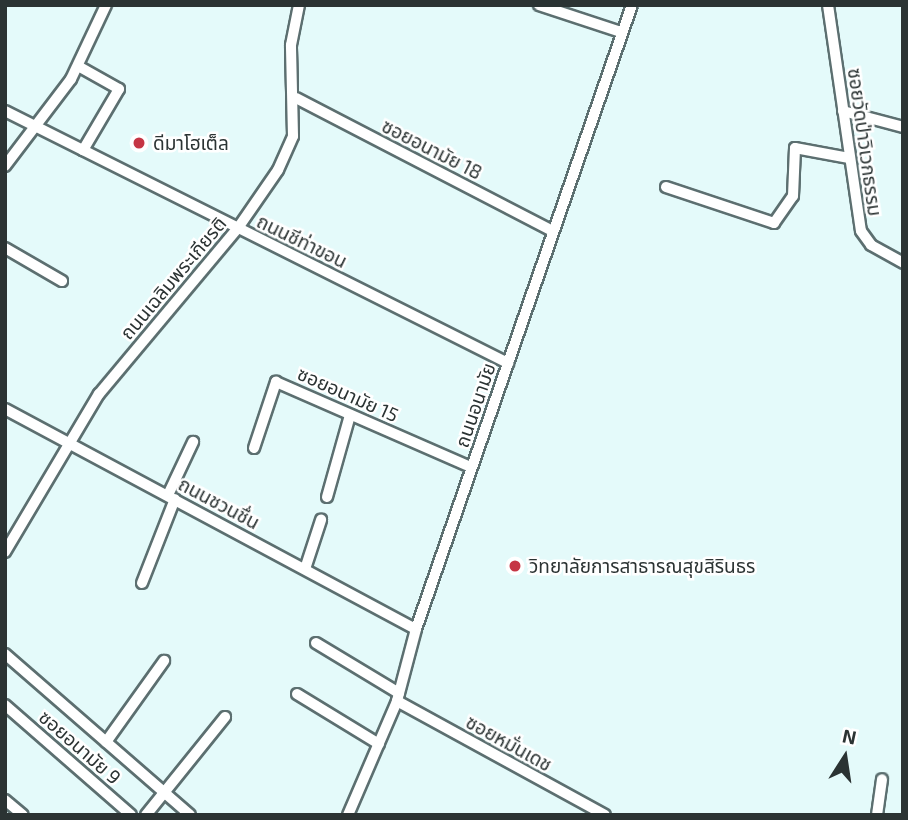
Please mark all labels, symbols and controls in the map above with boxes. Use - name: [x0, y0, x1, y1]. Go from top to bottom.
- street label: ซอยวัดป่าวิเวกธรรม: [843, 67, 887, 217]
- street label: ซอยอนามัย 18: [378, 114, 486, 184]
- place label: ดีมาโฮเต็ล: [153, 132, 229, 154]
- marker: ดีมาโฮเต็ล: [131, 135, 147, 151]
- street label: ถนนชีท่าขอน: [253, 209, 351, 273]
- street label: ถนนเฉลิมพระเกียรติ: [115, 212, 231, 344]
- street label: ถนนอนามัย: [450, 360, 500, 450]
- street label: ซอยอนามัย 15: [294, 362, 402, 426]
- street label: ถนนชวนชื่น: [175, 472, 263, 534]
- place label: วิทยาลัยการสาธารณสุขสิรินธร: [529, 555, 755, 577]
- marker: วิทยาลัยการสาธารณสุขสิรินธร: [507, 558, 523, 574]
- street label: ซอยอนามัย 9: [34, 705, 126, 789]
- street label: ซอยหมั่นเดช: [462, 710, 556, 776]
- north arrow: [810, 722, 880, 792]
- text: N: [840, 723, 859, 749]

